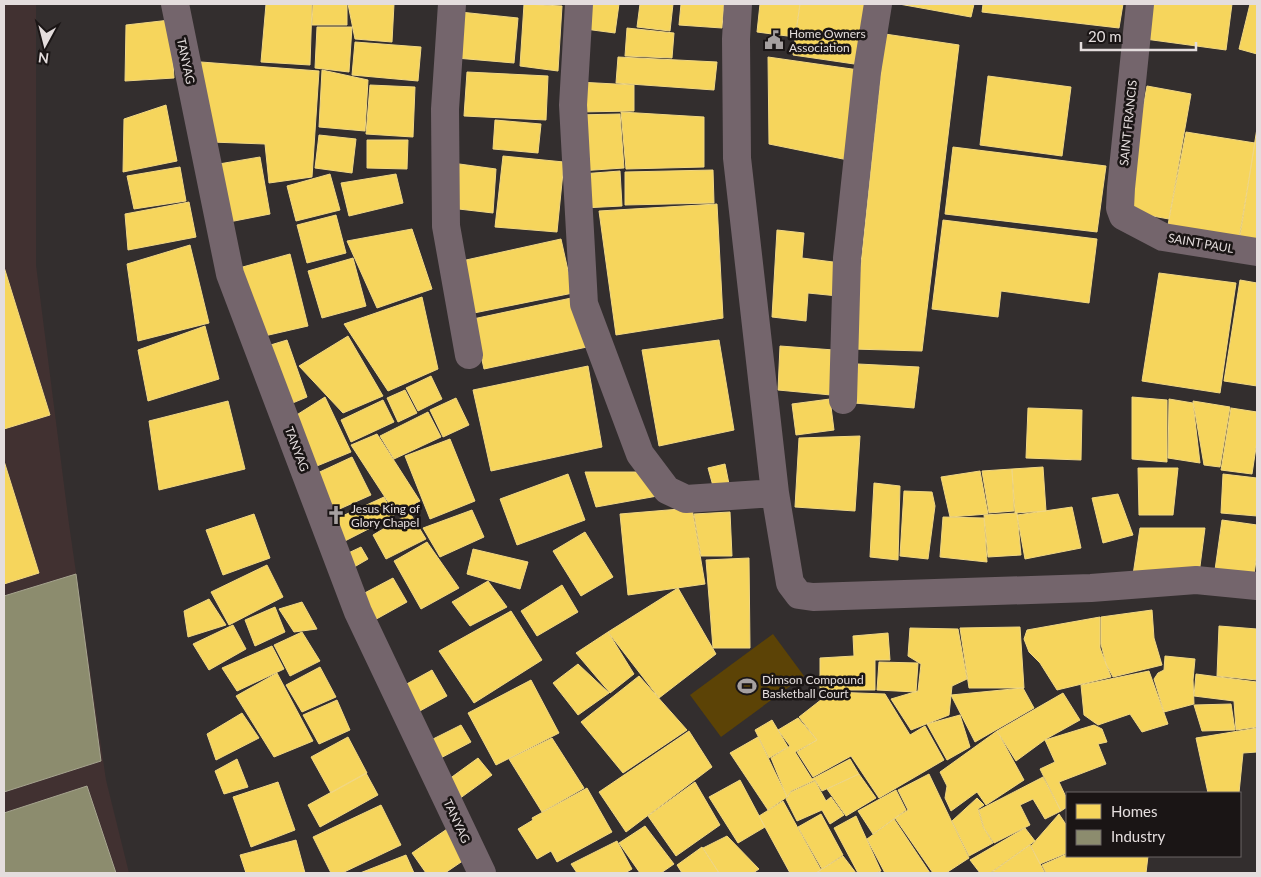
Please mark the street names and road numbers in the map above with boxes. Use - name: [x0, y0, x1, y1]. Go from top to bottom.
- street label: TANYAG: [174, 37, 198, 86]
- street label: SAINT FRANCIS: [1116, 79, 1140, 167]
- street label: SAINT PAUL: [1167, 230, 1235, 256]
- street label: TANYAG: [282, 424, 312, 474]
- street label: TANYAG: [440, 797, 474, 846]

